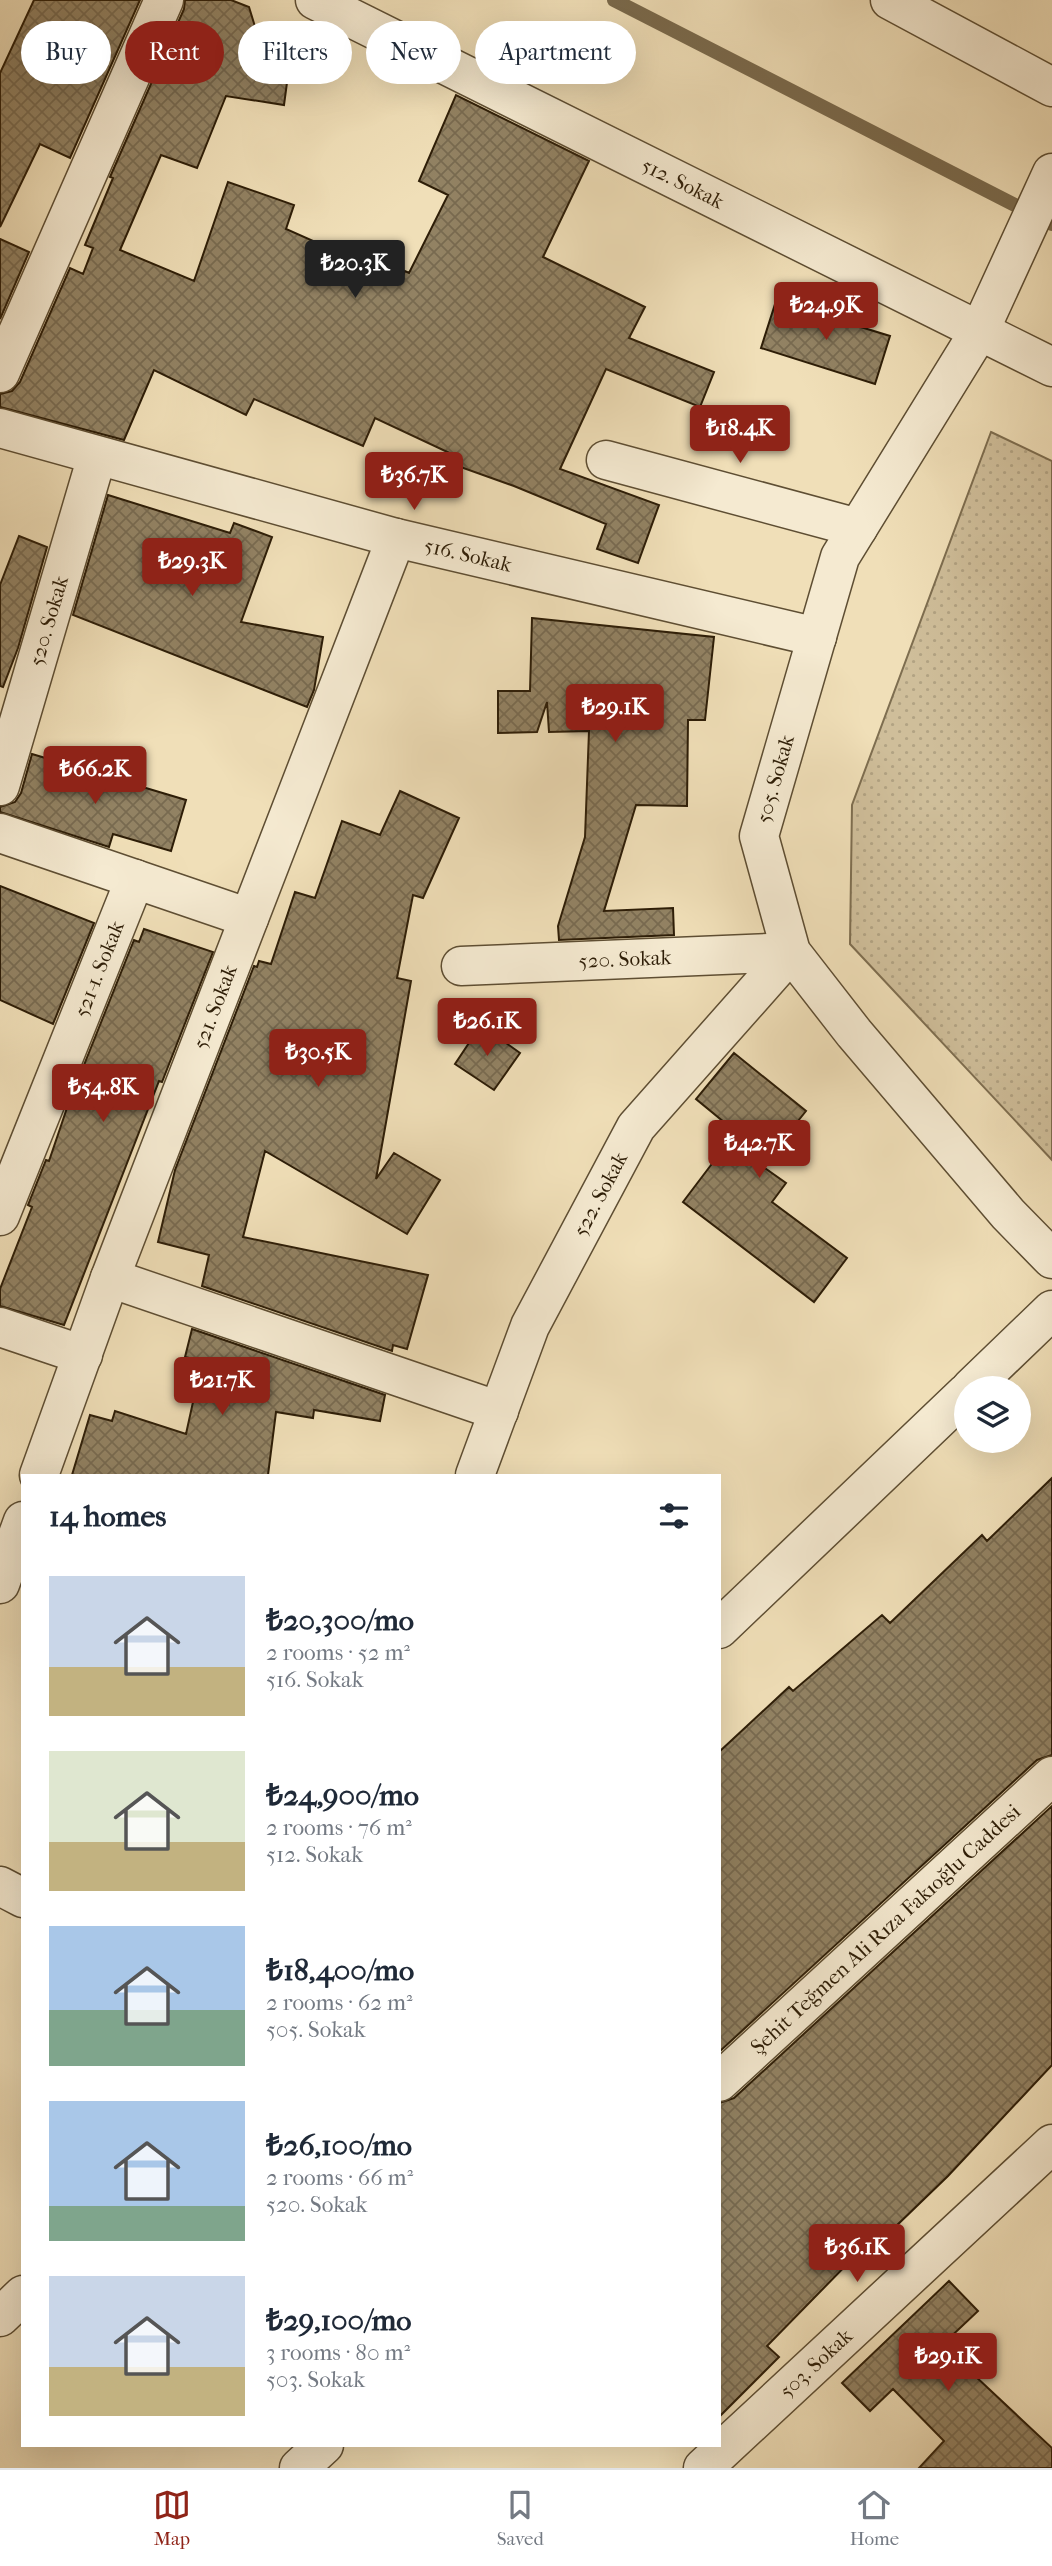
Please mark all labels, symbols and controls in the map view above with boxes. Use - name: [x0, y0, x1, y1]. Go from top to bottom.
- chip: Buy: [21, 21, 111, 84]
- chip: Rent: [125, 21, 224, 84]
- chip: Filters: [238, 21, 352, 84]
- chip: New: [366, 21, 461, 84]
- chip: Apartment: [475, 21, 636, 84]
- street label: 512. Sokak: [638, 153, 728, 214]
- pin: ₺20.3K: [298, 240, 412, 300]
- text: ₺20.3K: [321, 249, 389, 276]
- pin: ₺24.9K: [769, 282, 883, 342]
- text: ₺24.9K: [790, 291, 862, 318]
- pin: ₺18.4K: [683, 406, 797, 465]
- text: ₺18.4K: [706, 414, 774, 441]
- pin: ₺36.7K: [357, 452, 471, 512]
- text: ₺36.7K: [381, 461, 447, 488]
- street label: 516. Sokak: [422, 533, 514, 577]
- pin: ₺29.3K: [135, 538, 249, 598]
- text: ₺29.3K: [158, 547, 226, 574]
- street label: 520. Sokak: [24, 573, 73, 669]
- pin: ₺29.1K: [558, 684, 672, 744]
- text: ₺29.1K: [582, 693, 648, 720]
- street label: 505. Sokak: [751, 732, 799, 826]
- pin: ₺66.2K: [38, 746, 152, 806]
- text: ₺66.2K: [59, 755, 131, 782]
- street label: 521-1. Sokak: [69, 917, 129, 1021]
- street label: 520. Sokak: [578, 945, 672, 973]
- street label: 521. Sokak: [188, 961, 242, 1053]
- pin: ₺26.1K: [430, 998, 544, 1058]
- text: ₺26.1K: [454, 1007, 520, 1034]
- pin: ₺30.5K: [261, 1030, 375, 1089]
- text: ₺30.5K: [285, 1038, 351, 1065]
- pin: ₺54.8K: [46, 1064, 160, 1124]
- text: ₺54.8K: [68, 1073, 138, 1100]
- pin: ₺42.7K: [702, 1120, 816, 1180]
- text: ₺42.7K: [724, 1129, 794, 1156]
- street label: 522. Sokak: [568, 1148, 632, 1241]
- pin: ₺21.7K: [165, 1358, 279, 1417]
- text: ₺21.7K: [190, 1366, 254, 1393]
- map controls: [954, 1376, 1031, 1453]
- button: layers: [954, 1376, 1031, 1453]
- icon: filters: [655, 1497, 693, 1535]
- text: 14 homes: [49, 1499, 166, 1534]
- text: ₺20,300/mo: [266, 1603, 414, 1638]
- icon: home: [105, 1604, 189, 1688]
- text: 2 rooms · 52 m²: [266, 1639, 410, 1666]
- text: 516. Sokak: [266, 1666, 364, 1693]
- text: ₺24,900/mo: [266, 1778, 419, 1813]
- icon: home: [105, 1779, 189, 1863]
- street label: Şehit Teğmen Ali Rıza Fakıoğlu Caddesi: [746, 1799, 1025, 2059]
- text: 2 rooms · 76 m²: [266, 1814, 412, 1841]
- text: 512. Sokak: [266, 1841, 363, 1868]
- text: ₺18,400/mo: [266, 1953, 414, 1988]
- icon: home: [105, 1954, 189, 2038]
- text: 2 rooms · 62 m²: [266, 1989, 413, 2016]
- text: 505. Sokak: [266, 2016, 366, 2043]
- text: ₺26,100/mo: [266, 2128, 412, 2163]
- icon: home: [105, 2129, 189, 2213]
- text: 2 rooms · 66 m²: [266, 2164, 413, 2191]
- text: 520. Sokak: [266, 2191, 367, 2218]
- pin: ₺36.1K: [800, 2224, 914, 2284]
- text: ₺36.1K: [825, 2233, 889, 2260]
- text: ₺29,100/mo: [266, 2303, 412, 2338]
- icon: home: [105, 2304, 189, 2388]
- street label: 503. Sokak: [775, 2324, 857, 2403]
- pin: ₺29.1K: [891, 2334, 1005, 2393]
- text: 3 rooms · 80 m²: [266, 2339, 410, 2366]
- text: ₺29.1K: [915, 2342, 981, 2369]
- text: 503. Sokak: [266, 2366, 365, 2393]
- tab: Map: [153, 2486, 191, 2550]
- tab: Saved: [497, 2486, 544, 2550]
- tab: Home: [850, 2486, 899, 2550]

